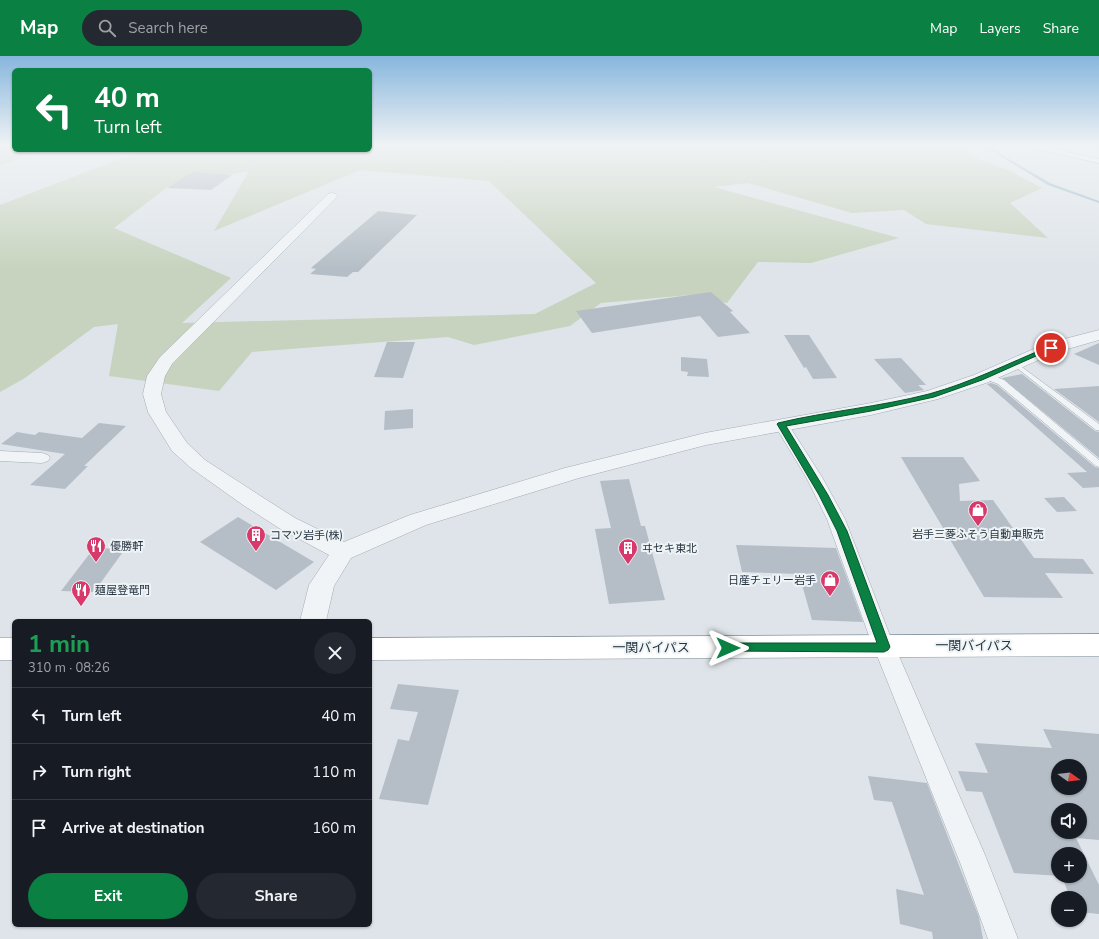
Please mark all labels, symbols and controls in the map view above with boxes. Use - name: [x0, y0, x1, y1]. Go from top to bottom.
- search box: [82, 10, 362, 46]
- text: Map: [20, 15, 58, 41]
- icon: search: [96, 17, 118, 39]
- text: Search here: [128, 18, 208, 38]
- text: Map: [930, 19, 957, 38]
- text: Layers: [979, 19, 1021, 38]
- text: Share: [1043, 19, 1079, 38]
- text: 40 m: [94, 79, 160, 117]
- icon: left: [28, 84, 80, 136]
- text: Turn left: [94, 115, 162, 139]
- pin: [1034, 331, 1068, 365]
- icon: arrive: [1040, 337, 1062, 359]
- shop icon: 岩手三菱ふそう自動車販売: [967, 499, 989, 527]
- building icon: コマツ岩手(株): [245, 524, 267, 552]
- place label: 岩手三菱ふそう自動車販売: [912, 527, 1044, 542]
- place label: コマツ岩手(株): [270, 528, 343, 543]
- restaurant icon: 優勝軒: [85, 535, 107, 563]
- building icon: ヰセキ東北: [617, 537, 639, 565]
- place label: 優勝軒: [110, 539, 144, 554]
- place label: ヰセキ東北: [642, 541, 697, 556]
- shop icon: 日産チェリー岩手: [819, 569, 841, 597]
- place label: 日産チェリー岩手: [728, 573, 816, 588]
- restaurant icon: 麺屋登竜門: [70, 579, 92, 607]
- place label: 麺屋登竜門: [95, 583, 150, 598]
- position arrow: [707, 627, 749, 669]
- text: 1 min: [28, 628, 90, 660]
- button: close: [314, 632, 356, 674]
- street label: 一関バイパス: [935, 637, 1013, 655]
- street label: 一関バイパス: [612, 639, 690, 657]
- text: 310 m · 08:26: [28, 659, 110, 677]
- icon: left: [28, 705, 50, 727]
- text: Turn left: [62, 706, 121, 726]
- text: 40 m: [321, 706, 356, 726]
- north arrow: [1051, 759, 1087, 795]
- map controls: [1051, 759, 1087, 927]
- icon: right: [28, 761, 50, 783]
- text: Turn right: [62, 762, 131, 782]
- text: 110 m: [312, 762, 356, 782]
- button: sound: [1051, 803, 1087, 839]
- icon: arrive: [28, 817, 50, 839]
- text: Arrive at destination: [62, 818, 205, 838]
- text: 160 m: [312, 818, 356, 838]
- button: +: [1051, 847, 1087, 883]
- button: Exit: [28, 873, 188, 919]
- button: Share: [196, 873, 356, 919]
- button: −: [1051, 891, 1087, 927]

